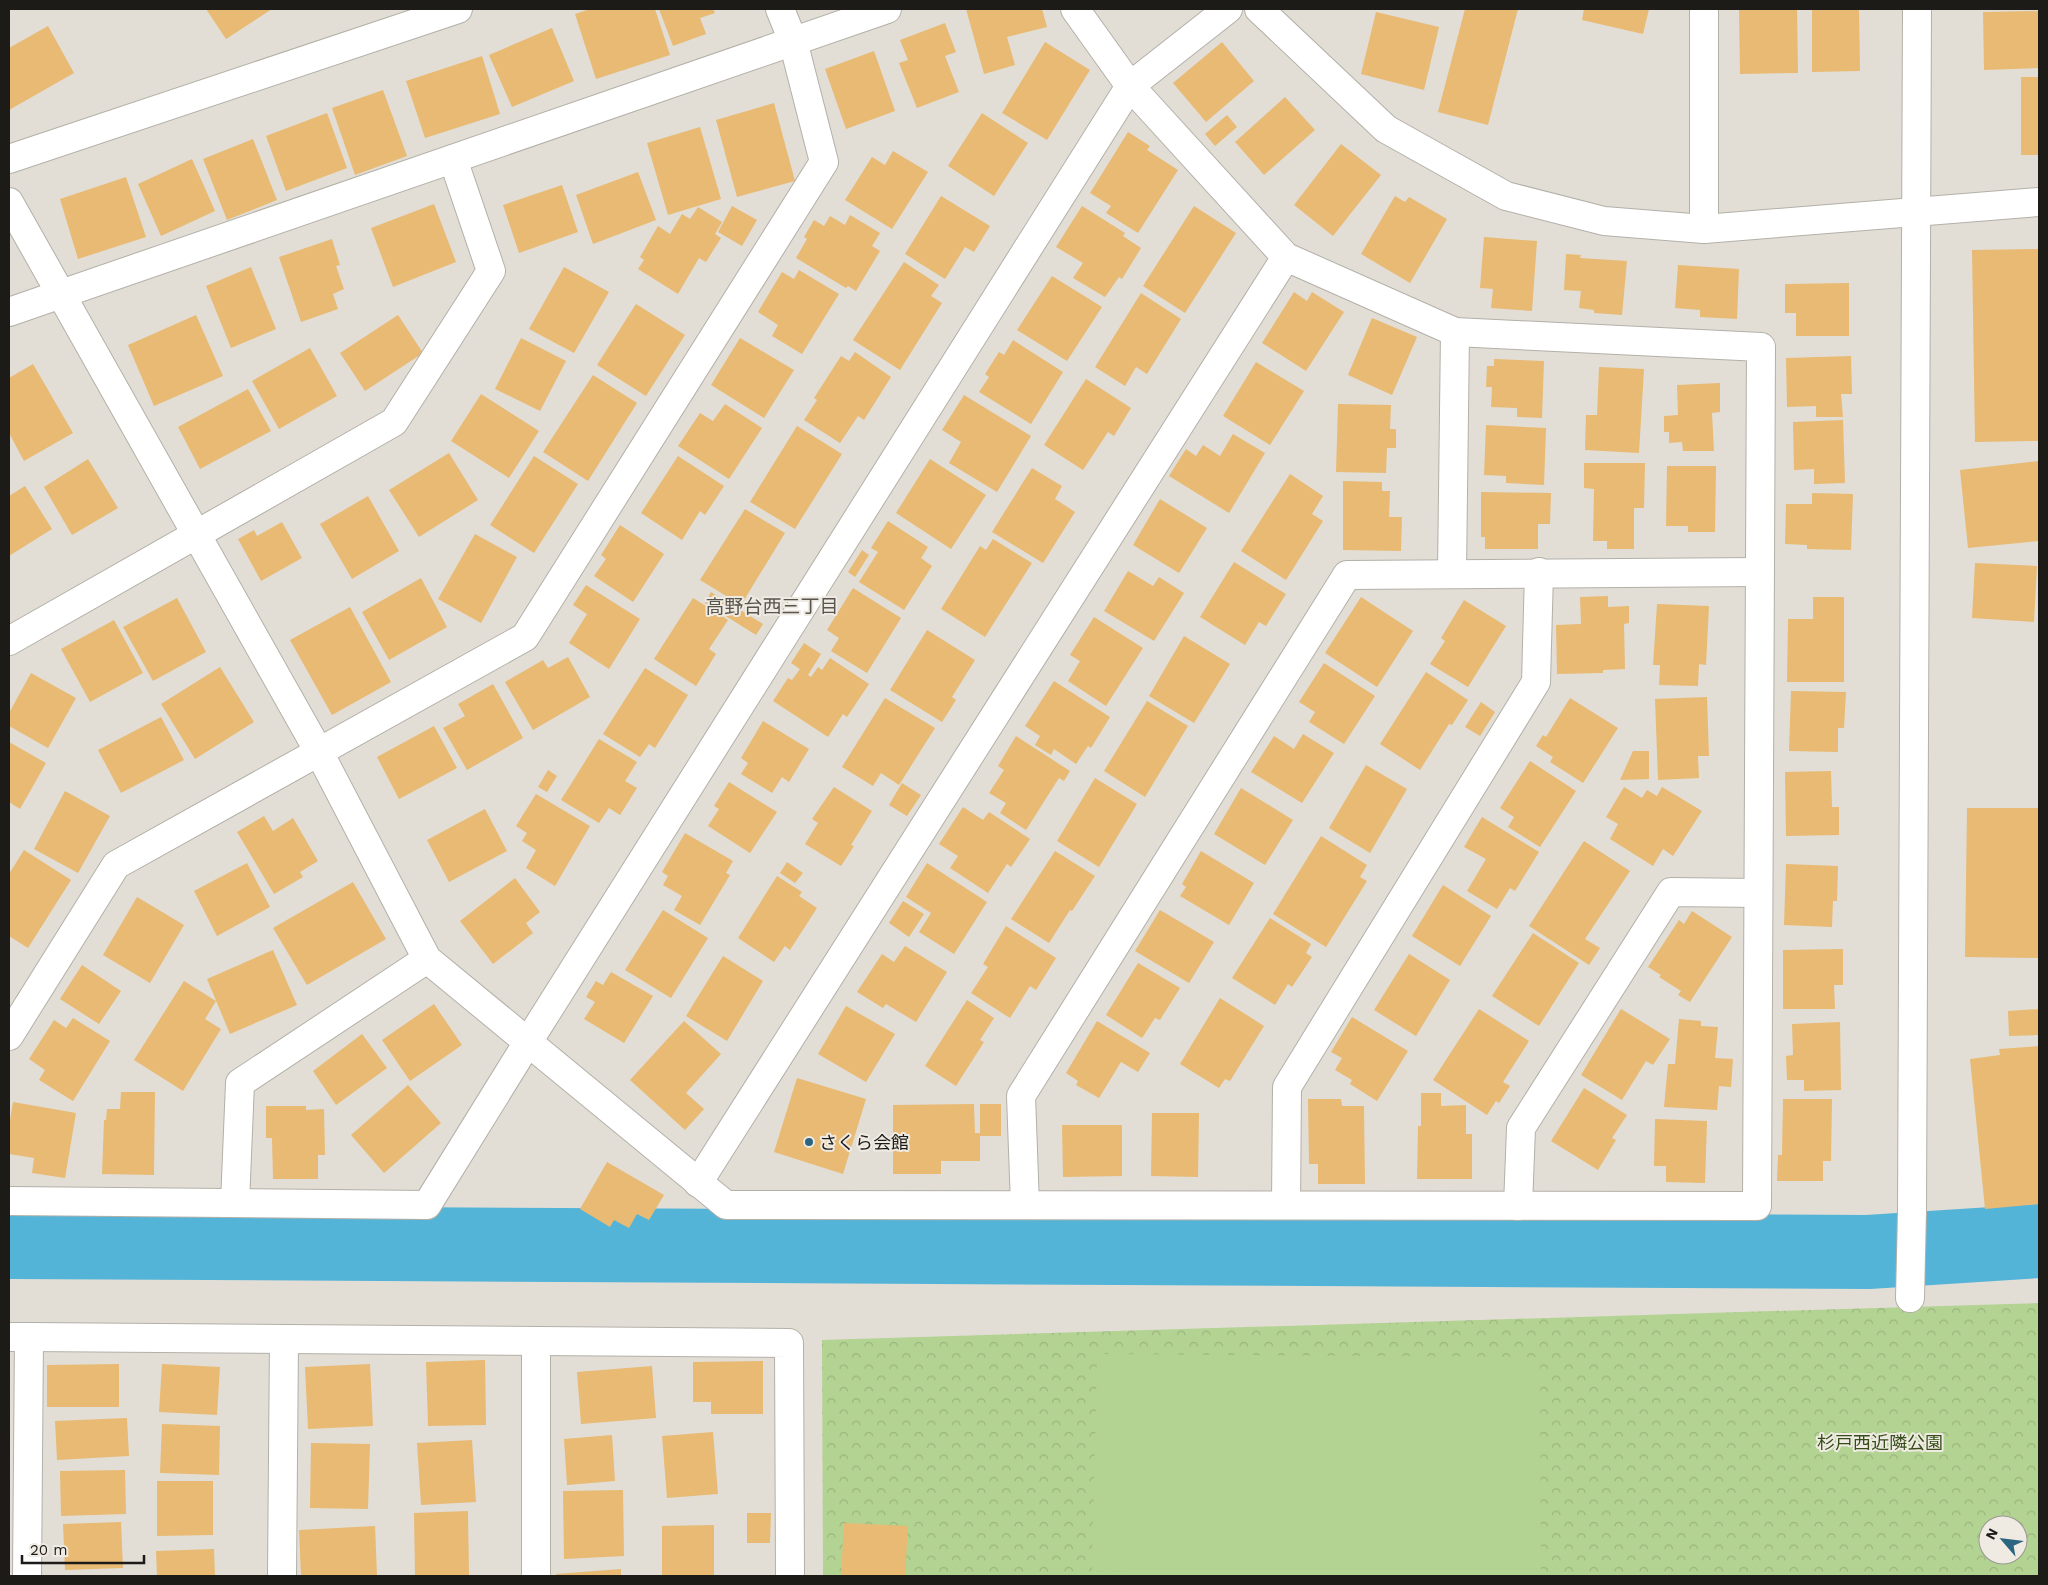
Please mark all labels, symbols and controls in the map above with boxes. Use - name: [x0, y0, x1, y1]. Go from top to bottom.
- district label: 高野台西三丁目: [705, 595, 839, 618]
- place label: さくら会館: [819, 1132, 909, 1153]
- marker: さくら会館: [803, 1136, 815, 1148]
- park label: 杉戸西近隣公園: [1817, 1432, 1943, 1453]
- north arrow: [1978, 1515, 2028, 1565]
- text: N: [1982, 1526, 2001, 1542]
- scale bar: [22, 1532, 145, 1564]
- text: 20 m: [30, 1541, 68, 1559]

